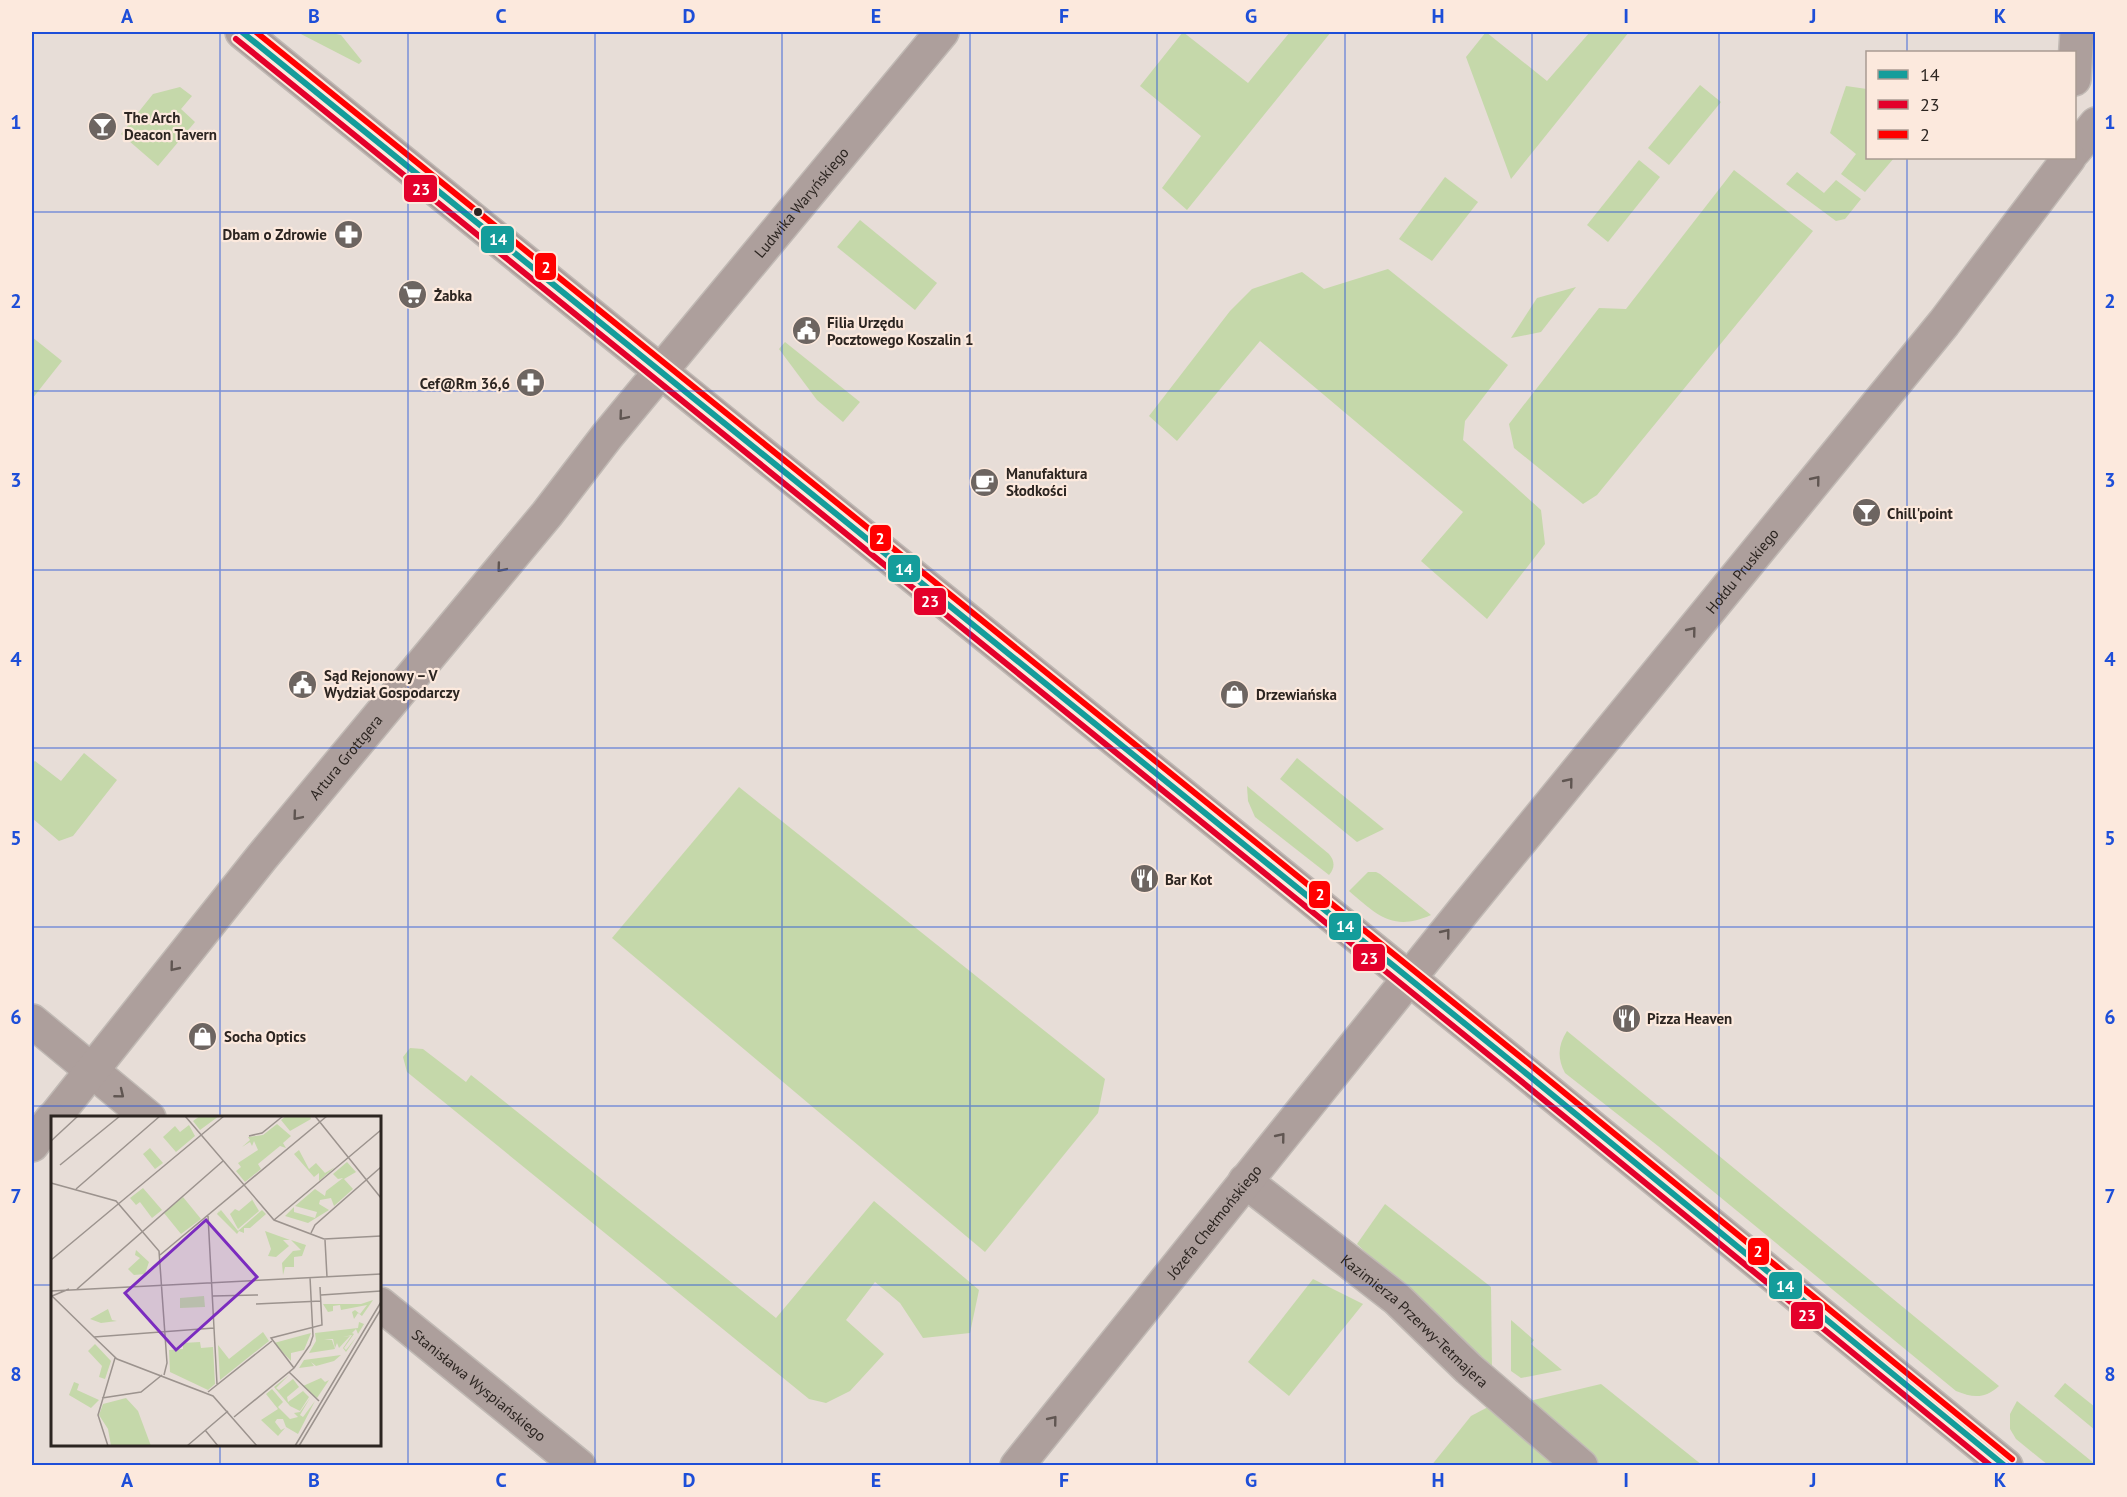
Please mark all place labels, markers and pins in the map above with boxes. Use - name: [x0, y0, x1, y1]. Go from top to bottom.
- place label: The Arch Deacon Tavern: [124, 108, 217, 144]
- bar icon: The Arch Deacon Tavern: [87, 110, 119, 142]
- unlabelled marker: [472, 206, 484, 218]
- pharmacy icon: Dbam o Zdrowie: [332, 218, 364, 250]
- place label: Dbam o Zdrowie: [222, 225, 327, 244]
- supermarket icon: Żabka: [397, 279, 429, 311]
- place label: Żabka: [434, 286, 472, 305]
- place label: Filia Urzędu Pocztowego Koszalin 1: [827, 313, 974, 349]
- public building icon: Filia Urzędu Pocztowego Koszalin 1: [790, 315, 822, 347]
- pharmacy icon: Cef@Rm 36,6: [515, 367, 547, 399]
- place label: Cef@Rm 36,6: [420, 374, 510, 393]
- place label: Manufaktura Słodkości: [1006, 464, 1087, 500]
- cafe icon: Manufaktura Słodkości: [969, 466, 1001, 498]
- bar icon: Chill'point: [1850, 497, 1882, 529]
- place label: Chill'point: [1887, 504, 1953, 523]
- place label: Sąd Rejonowy – V Wydział Gospodarczy: [324, 666, 461, 702]
- public building icon: Sąd Rejonowy – V Wydział Gospodarczy: [287, 668, 319, 700]
- shop icon: Drzewiańska: [1219, 678, 1251, 710]
- place label: Drzewiańska: [1256, 685, 1337, 704]
- restaurant icon: Bar Kot: [1128, 863, 1160, 895]
- place label: Bar Kot: [1165, 870, 1213, 889]
- restaurant icon: Pizza Heaven: [1610, 1002, 1642, 1034]
- place label: Pizza Heaven: [1647, 1009, 1732, 1028]
- shop icon: Socha Optics: [187, 1020, 219, 1052]
- place label: Socha Optics: [224, 1027, 306, 1046]

